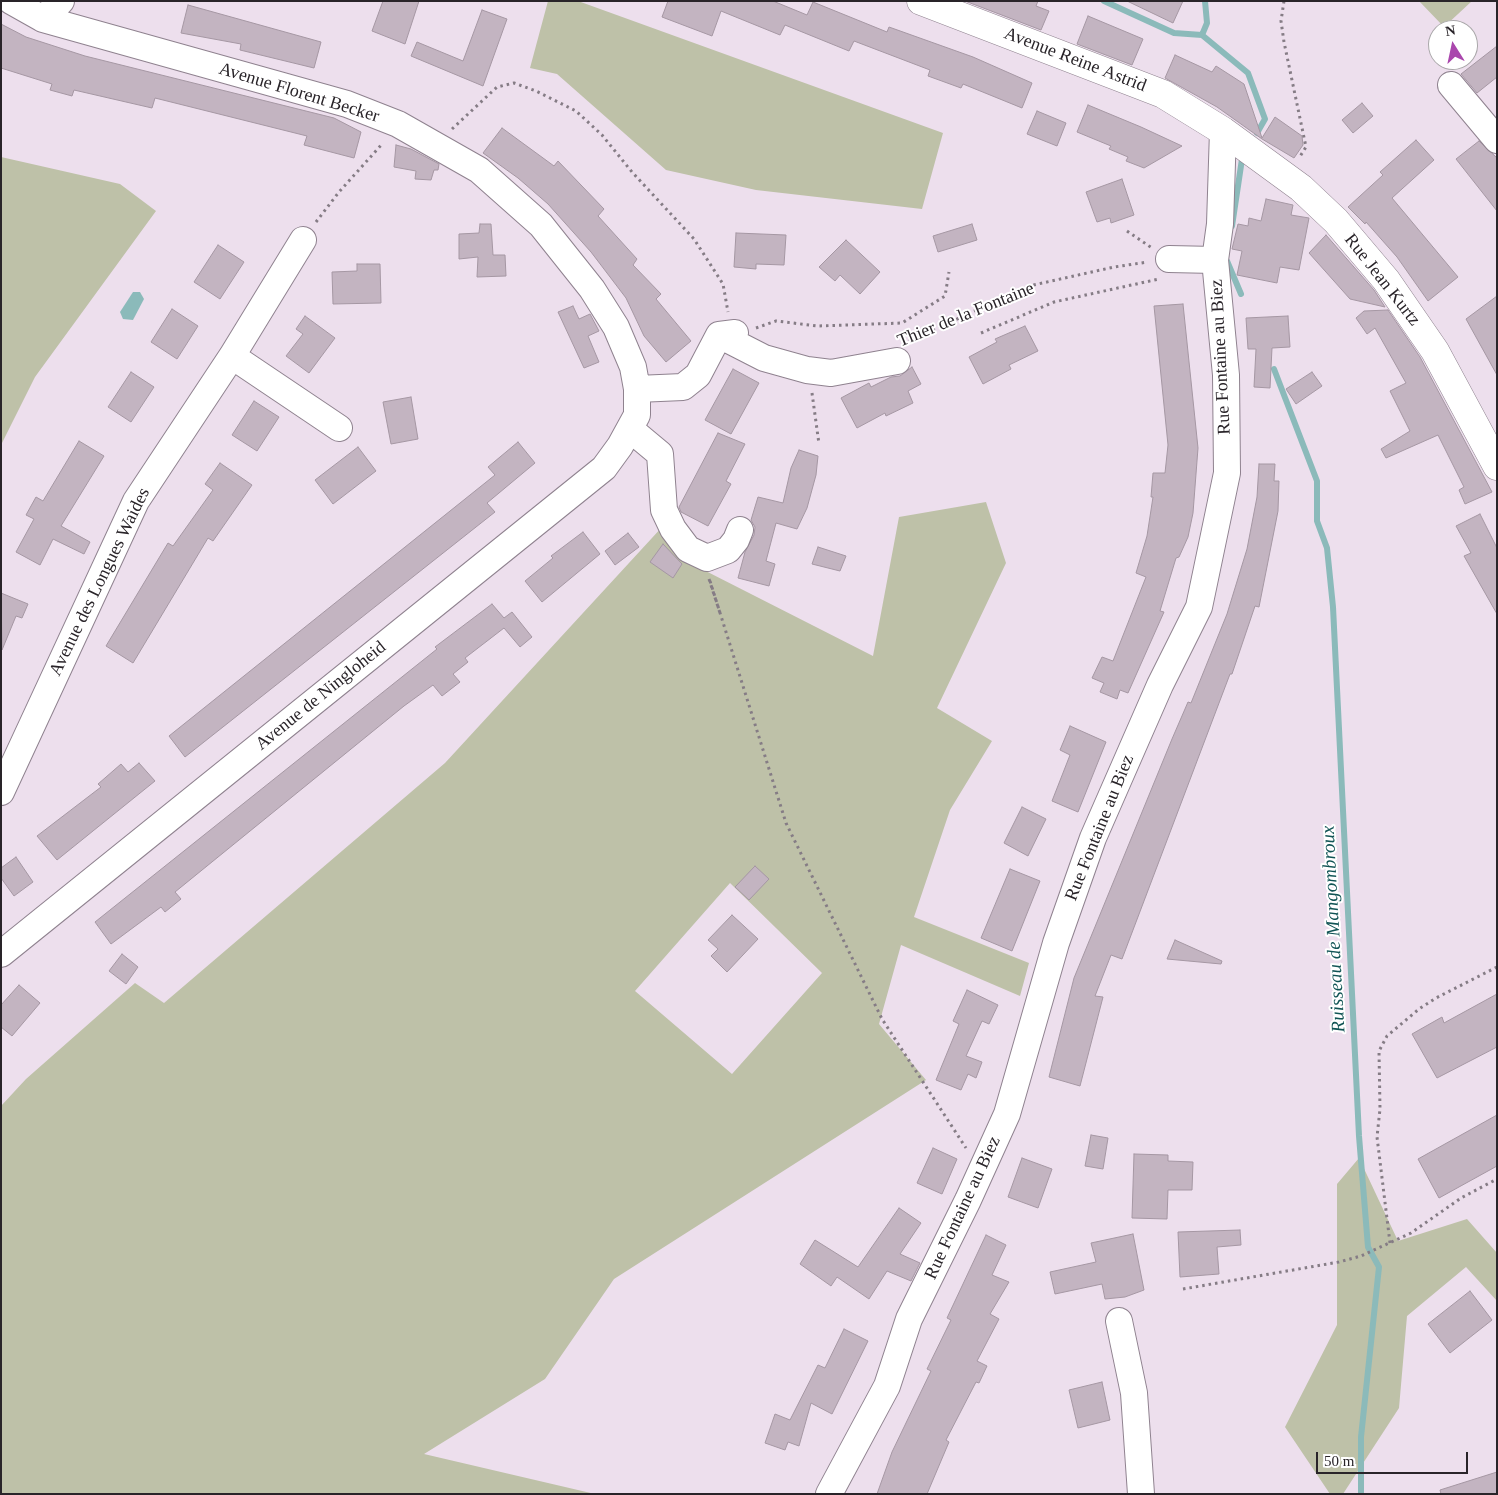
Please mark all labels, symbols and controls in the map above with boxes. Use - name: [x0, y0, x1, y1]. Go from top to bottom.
- north arrow: [1428, 20, 1478, 70]
- text: N: [1444, 22, 1457, 39]
- street label: Avenue Reine Astrid: [1001, 23, 1149, 97]
- street label: Avenue Florent Becker: [216, 58, 382, 128]
- street label: Rue Jean Kurtz: [1339, 230, 1425, 330]
- street label: Thier de la Fontaine: [895, 278, 1037, 352]
- street label: Rue Fontaine au Biez: [1206, 279, 1236, 435]
- street label: Avenue des Longues Waides: [45, 484, 155, 680]
- street label: Avenue de Ningloheid: [251, 637, 391, 755]
- street label: Rue Fontaine au Biez: [1061, 752, 1139, 904]
- water label: Ruisseau de Mangombroux: [1317, 825, 1351, 1033]
- street label: Rue Fontaine au Biez: [920, 1133, 1006, 1283]
- scale bar: [1318, 1442, 1470, 1474]
- text: 50 m: [1324, 1453, 1354, 1469]

